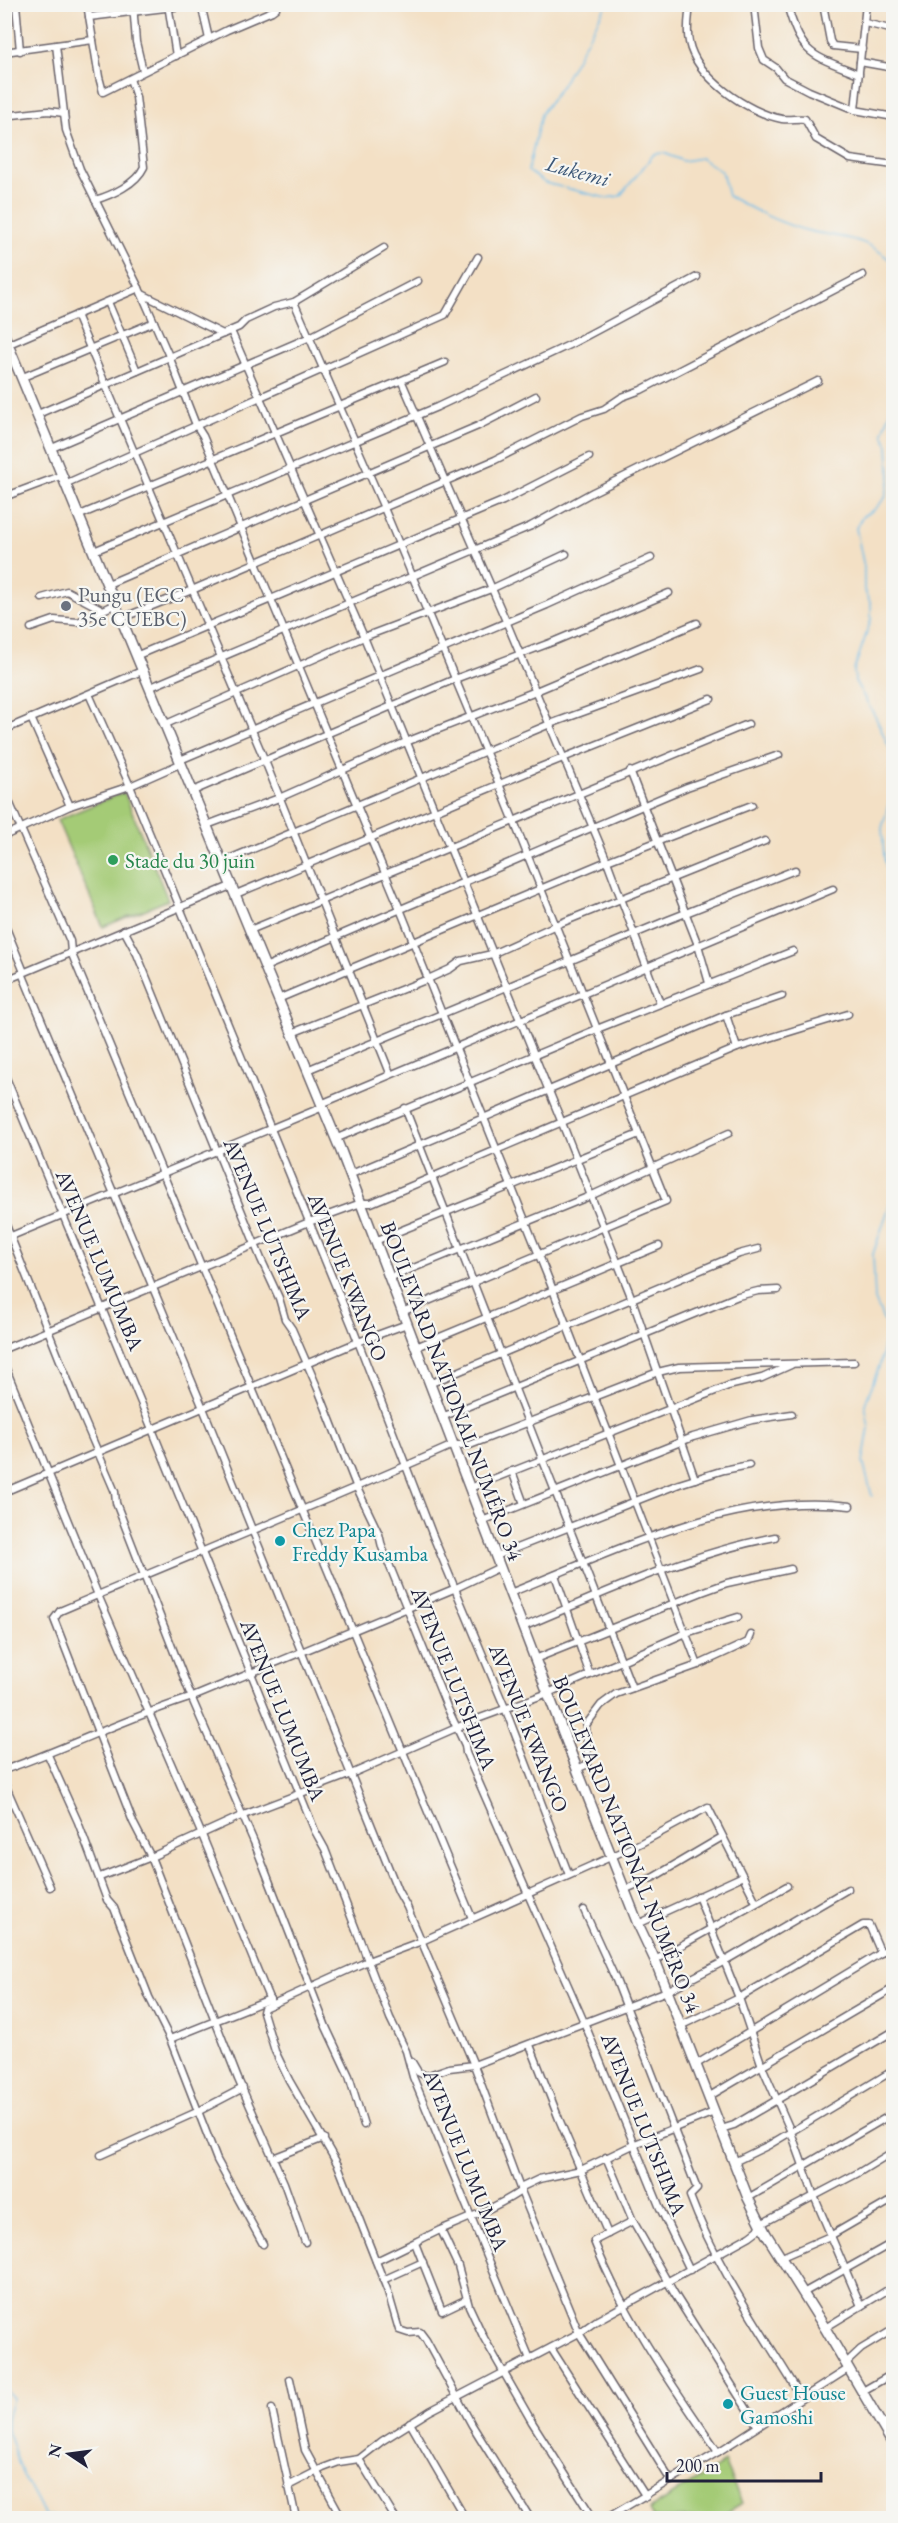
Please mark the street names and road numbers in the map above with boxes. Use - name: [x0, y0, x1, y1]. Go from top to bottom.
- street label: AVENUE LUTSHIMA: [217, 1133, 319, 1324]
- street label: AVENUE LUMUMBA: [49, 1165, 150, 1355]
- street label: AVENUE KWANGO: [302, 1188, 394, 1365]
- street label: BOULEVARD NATIONAL NUMÉRO 34: [375, 1218, 530, 1565]
- street label: AVENUE LUTSHIMA: [405, 1582, 503, 1774]
- street label: AVENUE LUMUMBA: [234, 1614, 332, 1805]
- street label: AVENUE KWANGO: [483, 1639, 575, 1816]
- street label: BOULEVARD NATIONAL NUMÉRO 34: [547, 1672, 708, 2017]
- street label: AVENUE LUTSHIMA: [595, 2028, 693, 2220]
- street label: AVENUE LUMUMBA: [417, 2064, 515, 2255]

